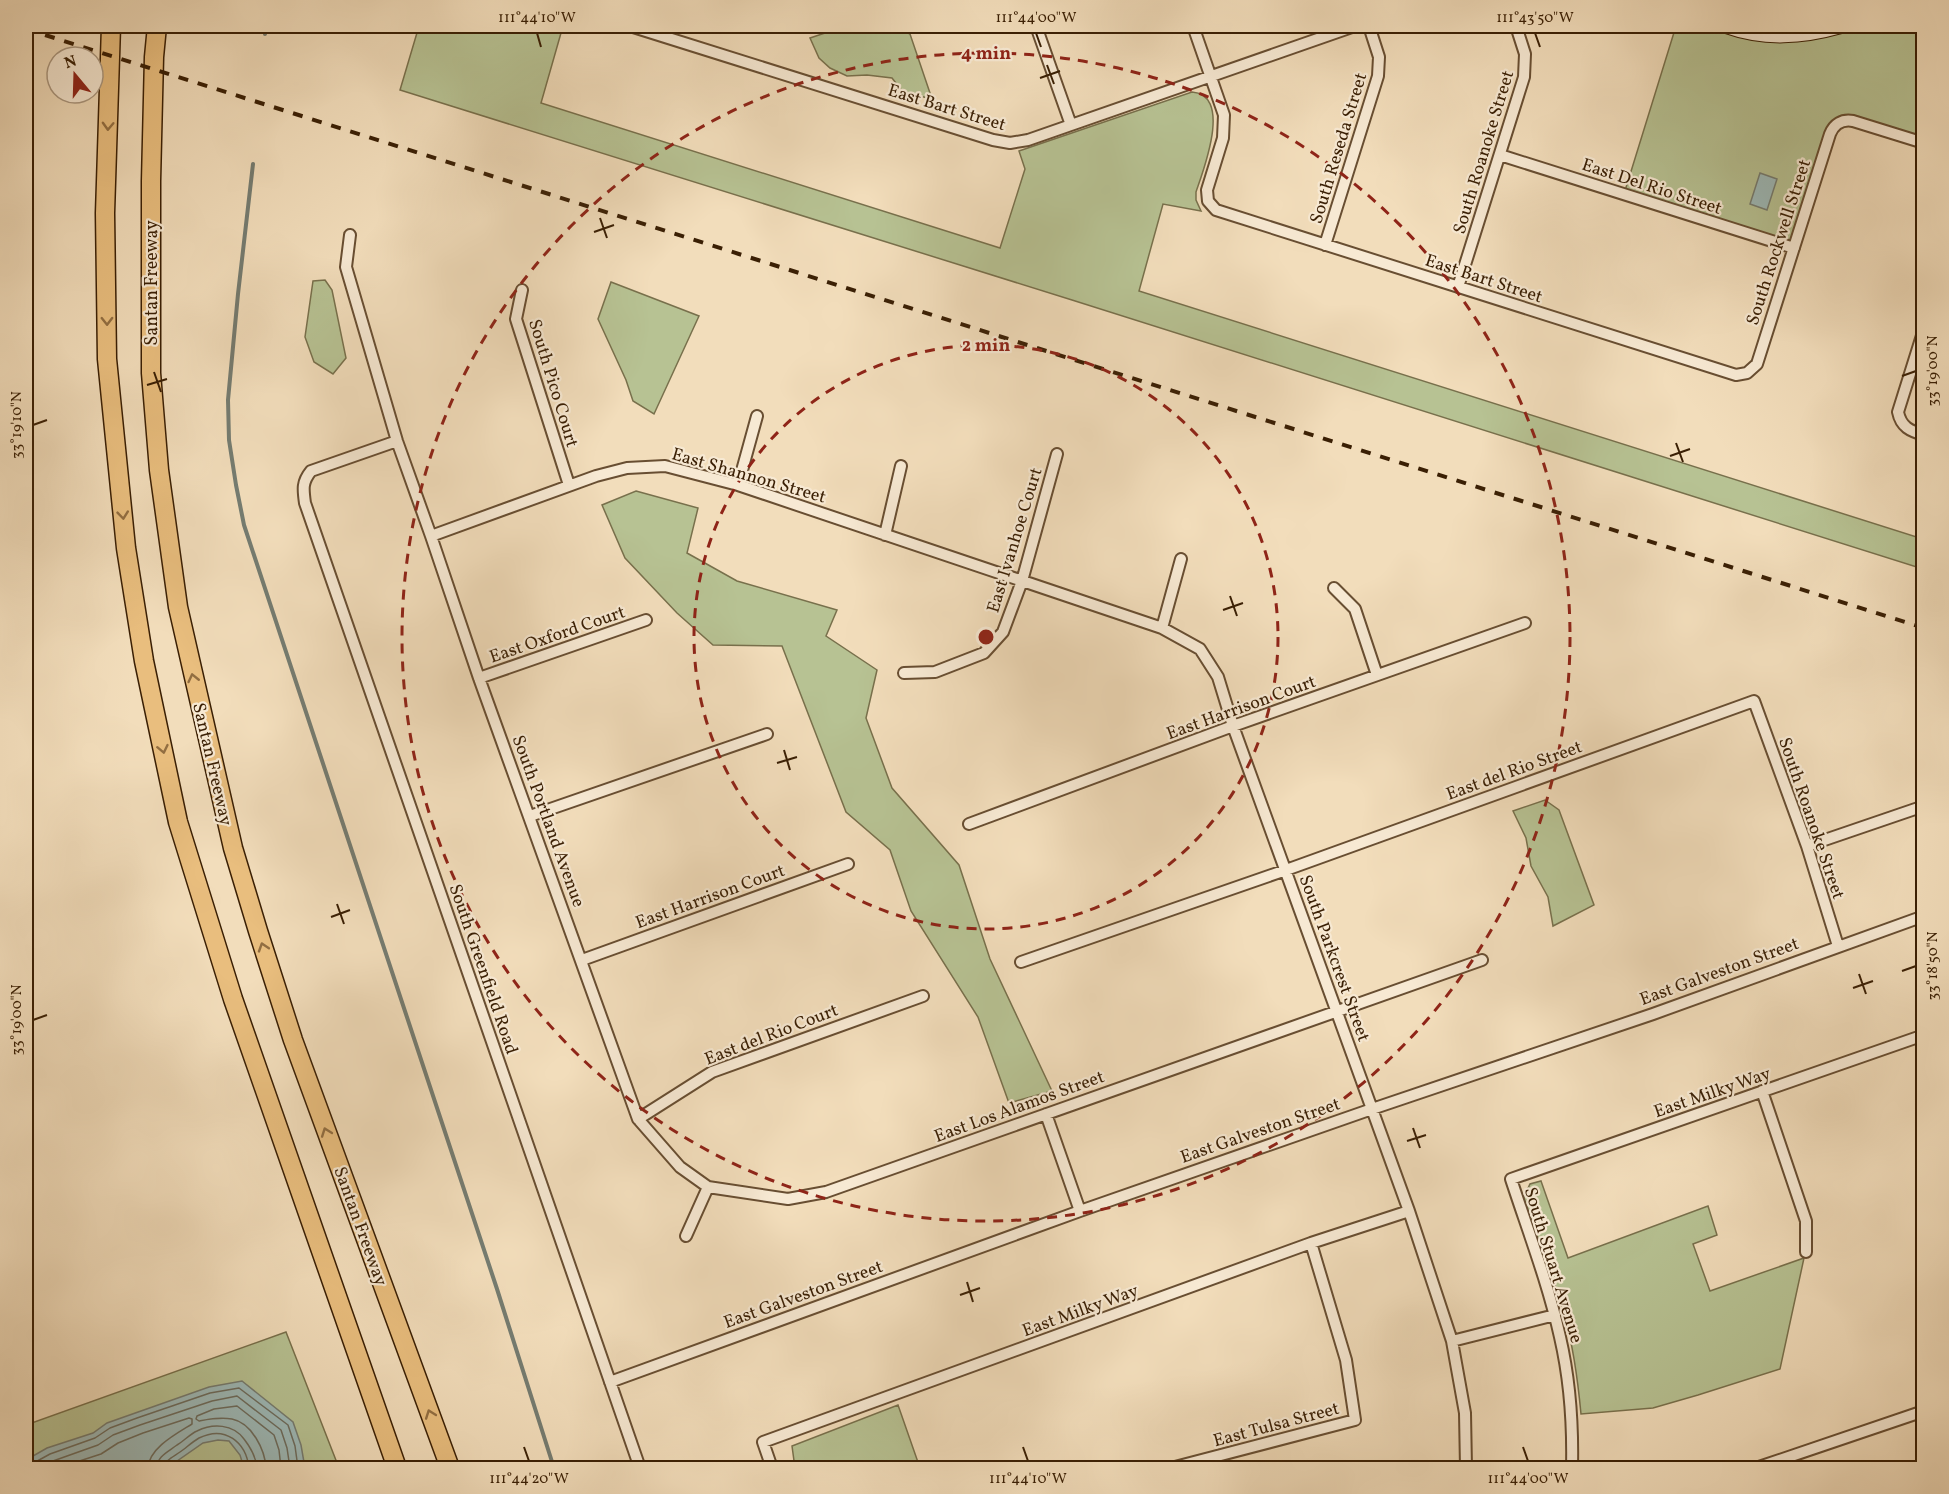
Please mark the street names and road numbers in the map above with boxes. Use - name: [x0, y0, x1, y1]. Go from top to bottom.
- street label: South Roanoke Street: [1448, 68, 1521, 237]
- street label: South Reseda Street: [1305, 70, 1374, 227]
- street label: East Bart Street: [884, 79, 1009, 138]
- street label: East Del Rio Street: [1578, 153, 1725, 222]
- street label: South Rockwell Street: [1741, 156, 1818, 329]
- street label: Santan Freeway: [140, 220, 165, 346]
- street label: East Bart Street: [1422, 249, 1546, 310]
- street label: South Pico Court: [521, 316, 584, 451]
- street label: East Shannon Street: [668, 442, 829, 510]
- street label: East Ivanhoe Court: [981, 465, 1049, 616]
- street label: East Oxford Court: [486, 600, 629, 670]
- street label: East Harrison Court: [1163, 670, 1320, 747]
- street label: Santan Freeway: [185, 700, 238, 828]
- street label: South Portland Avenue: [505, 732, 590, 911]
- street label: South Roanoke Street: [1771, 734, 1850, 903]
- street label: East del Rio Street: [1443, 735, 1586, 808]
- street label: East Harrison Court: [632, 859, 789, 936]
- street label: South Parkcrest Street: [1292, 872, 1375, 1045]
- street label: South Greenfield Road: [442, 881, 523, 1058]
- street label: East Galveston Street: [1636, 932, 1803, 1013]
- street label: East del Rio Court: [701, 998, 842, 1072]
- street label: East Milky Way: [1651, 1062, 1774, 1125]
- street label: East Los Alamos Street: [931, 1065, 1108, 1150]
- street label: East Galveston Street: [1177, 1092, 1344, 1171]
- street label: Santan Freeway: [326, 1163, 393, 1290]
- street label: South Stuart Avenue: [1517, 1184, 1588, 1347]
- street label: East Galveston Street: [720, 1255, 887, 1336]
- street label: East Milky Way: [1019, 1279, 1142, 1344]
- street label: East Tulsa Street: [1211, 1397, 1342, 1454]

